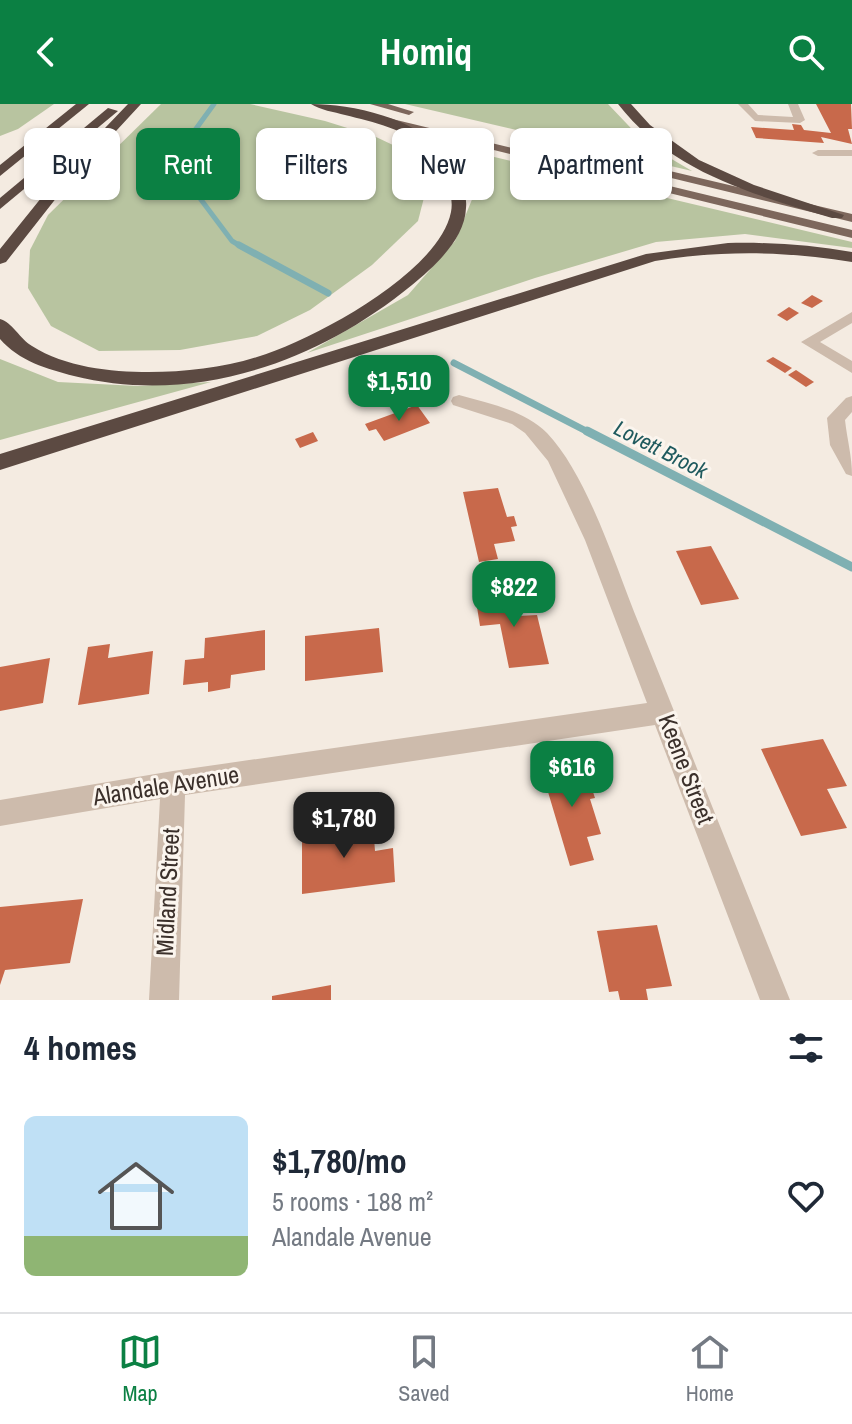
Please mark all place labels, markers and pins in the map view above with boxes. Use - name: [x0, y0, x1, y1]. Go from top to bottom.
- pin: $1,510: [334, 355, 464, 423]
- pin: $822: [467, 561, 561, 629]
- pin: $616: [525, 741, 619, 809]
- pin: $1,780: [279, 792, 409, 860]

